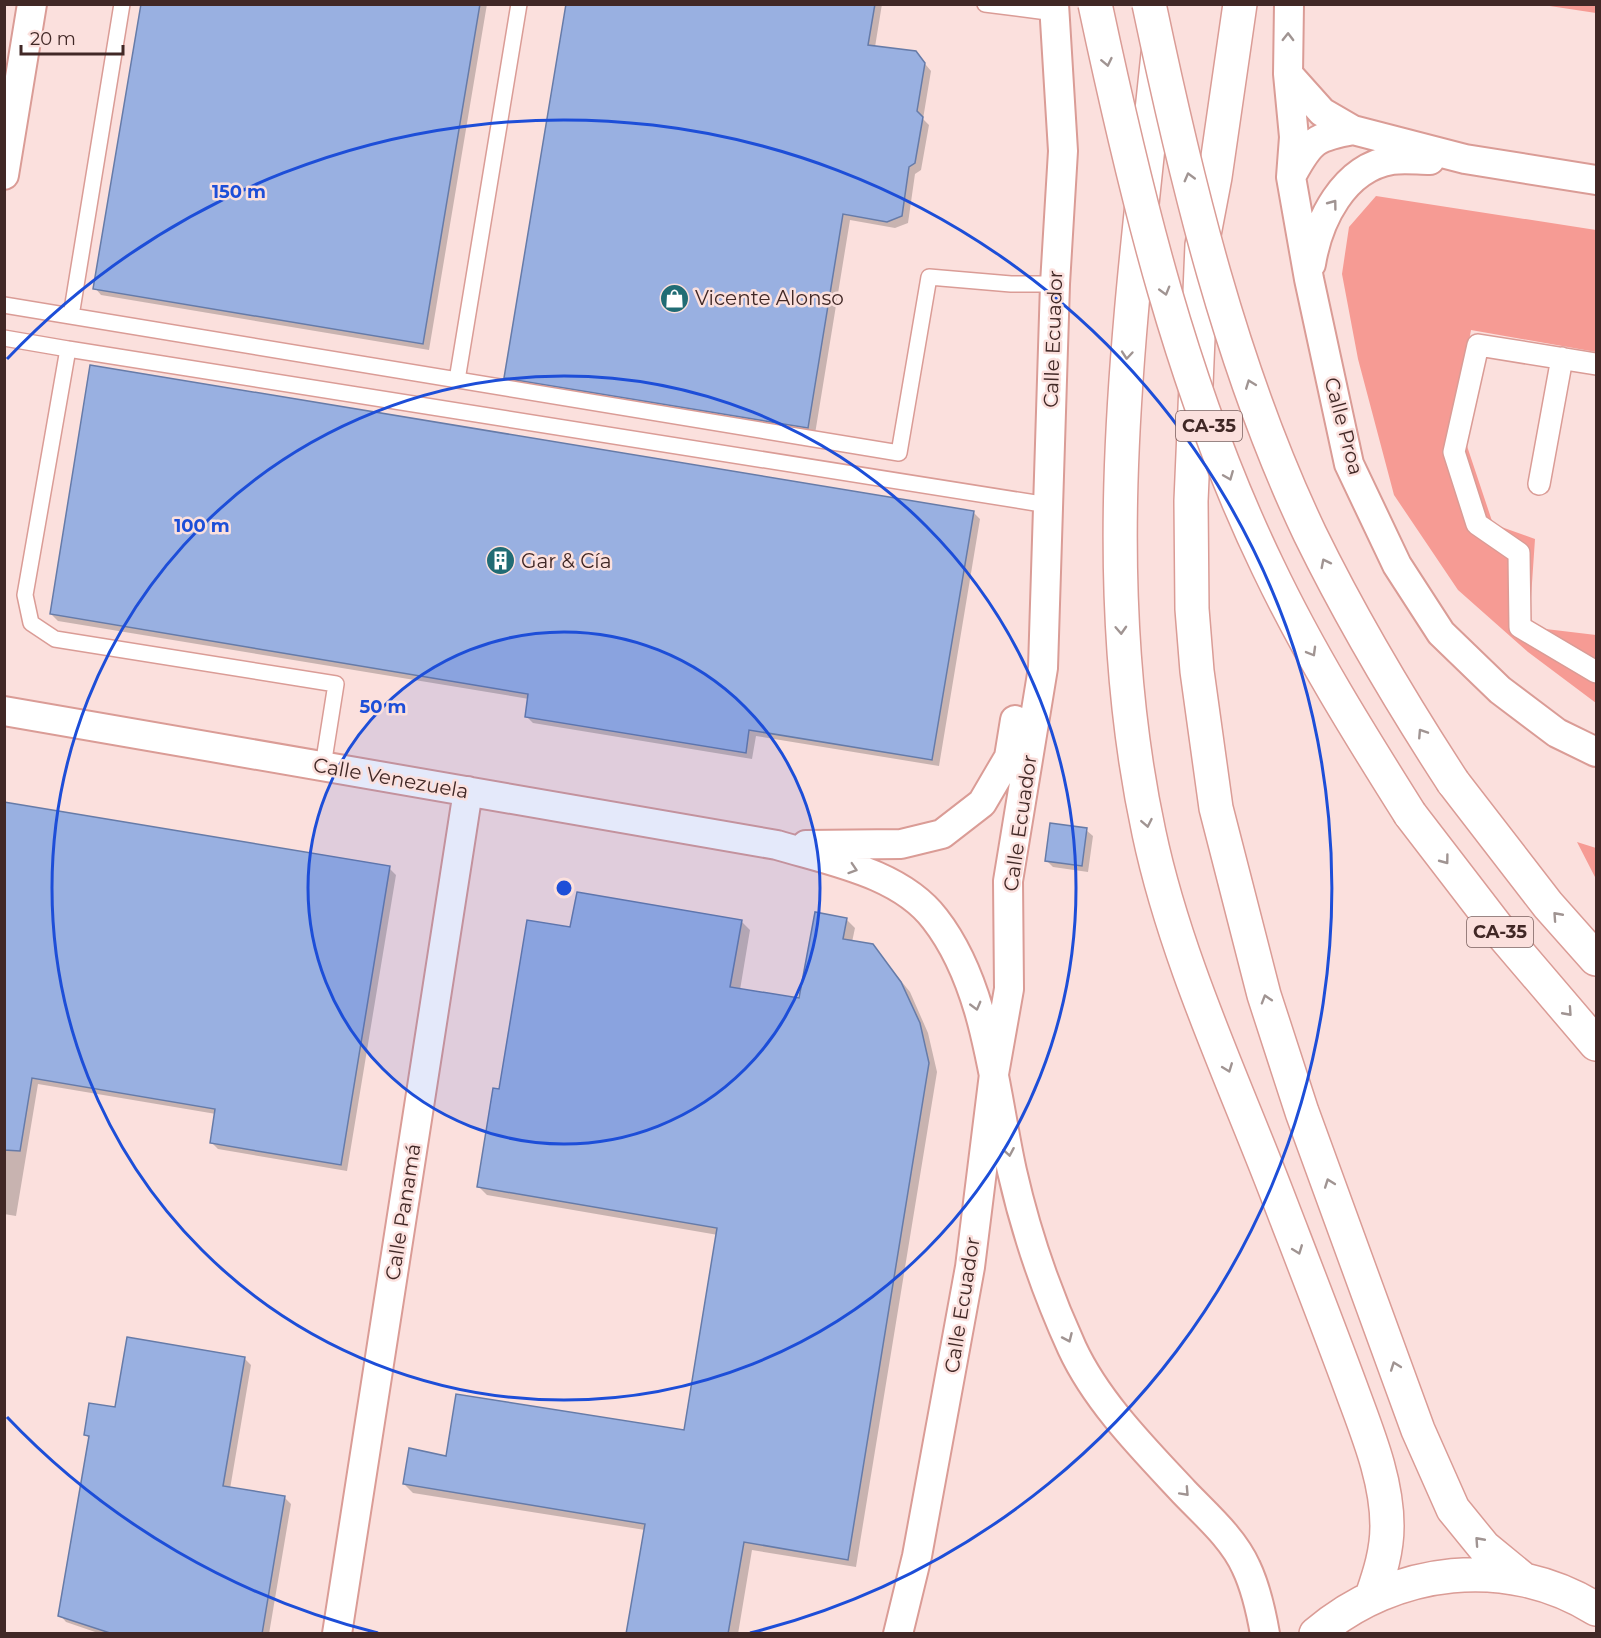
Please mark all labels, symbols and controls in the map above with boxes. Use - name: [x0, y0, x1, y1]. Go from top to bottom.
- scale bar: [21, 18, 123, 56]
- text: 20 m: [30, 28, 76, 50]
- one-way arrow: [1282, 33, 1295, 42]
- one-way arrow: [1100, 56, 1113, 66]
- one-way arrow: [1183, 172, 1196, 182]
- text: 150 m: [212, 181, 266, 203]
- one-way arrow: [1326, 200, 1337, 211]
- street label: Calle Ecuador: [1039, 270, 1067, 408]
- shop icon: Vicente Alonso: [658, 282, 690, 314]
- place label: Vicente Alonso: [695, 286, 844, 310]
- one-way arrow: [1158, 286, 1170, 296]
- one-way arrow: [1121, 351, 1134, 360]
- street label: Calle Proa: [1319, 375, 1369, 477]
- one-way arrow: [1245, 379, 1257, 390]
- road number: CA-35: [1176, 411, 1242, 441]
- one-way arrow: [1221, 470, 1234, 480]
- text: 100 m: [174, 515, 230, 537]
- building icon: Gar & Cía: [484, 545, 516, 577]
- place label: Gar & Cía: [521, 549, 612, 573]
- one-way arrow: [1321, 559, 1333, 570]
- one-way arrow: [1115, 626, 1128, 635]
- one-way arrow: [1304, 646, 1316, 656]
- text: 50 m: [360, 696, 406, 718]
- one-way arrow: [1417, 729, 1429, 739]
- street label: Calle Venezuela: [311, 753, 471, 803]
- street label: Calle Ecuador: [999, 753, 1041, 893]
- one-way arrow: [1140, 818, 1153, 828]
- one-way arrow: [1438, 854, 1449, 865]
- one-way arrow: [847, 861, 858, 874]
- centre of rings: [554, 878, 574, 898]
- one-way arrow: [1553, 912, 1564, 922]
- road number: CA-35: [1467, 917, 1533, 947]
- one-way arrow: [1261, 994, 1273, 1005]
- one-way arrow: [969, 1000, 981, 1011]
- one-way arrow: [1561, 1005, 1572, 1016]
- one-way arrow: [1221, 1062, 1233, 1073]
- street label: Calle Panamá: [380, 1142, 426, 1282]
- one-way arrow: [1002, 1148, 1014, 1157]
- one-way arrow: [1323, 1178, 1336, 1189]
- street label: Calle Ecuador: [939, 1235, 985, 1375]
- one-way arrow: [1291, 1244, 1303, 1255]
- one-way arrow: [1060, 1331, 1072, 1342]
- one-way arrow: [1390, 1362, 1403, 1372]
- one-way arrow: [1178, 1486, 1189, 1496]
- one-way arrow: [1475, 1537, 1486, 1548]

